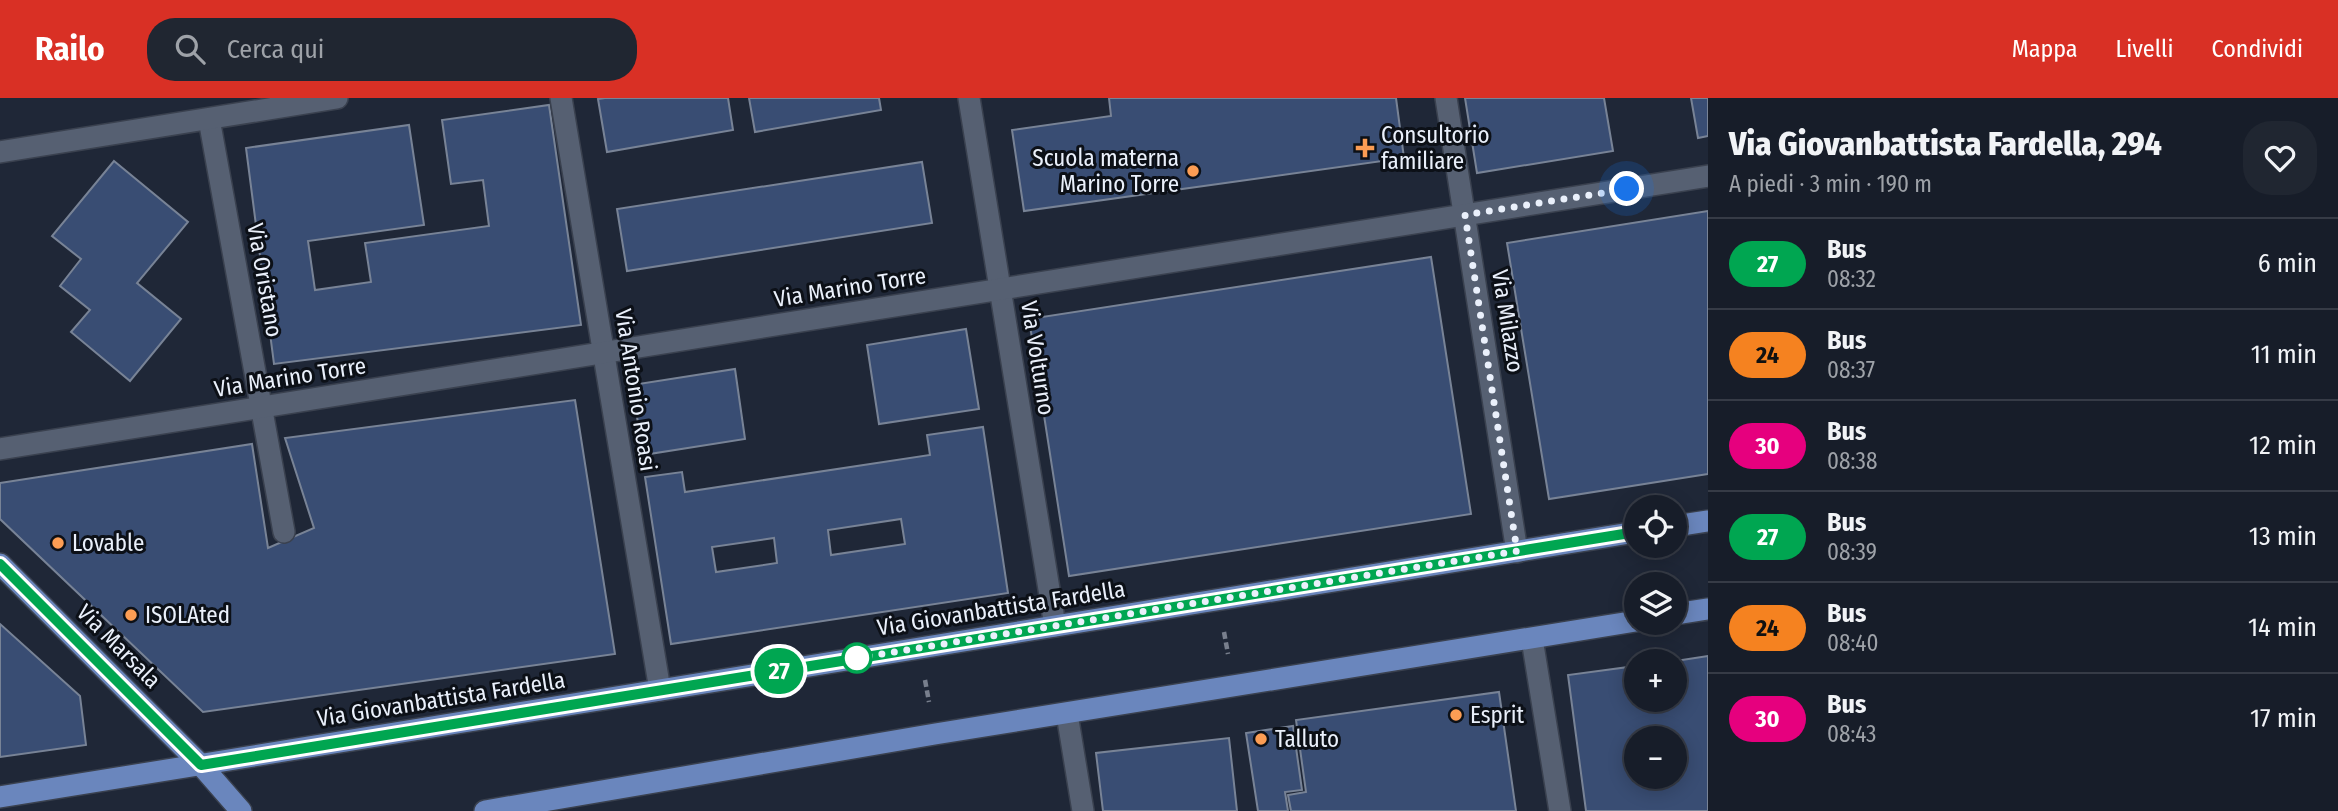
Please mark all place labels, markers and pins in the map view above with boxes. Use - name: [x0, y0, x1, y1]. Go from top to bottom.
- place label: Consultorio familiare: [1381, 121, 1490, 175]
- marker: Consultorio familiare: [1355, 138, 1375, 158]
- place label: Scuola materna Marino Torre: [1032, 144, 1179, 198]
- marker: Scuola materna Marino Torre: [1185, 163, 1201, 179]
- place label: Lovable: [72, 529, 144, 557]
- marker: Lovable: [50, 535, 66, 551]
- place label: ISOLAted: [145, 601, 230, 629]
- marker: ISOLAted: [123, 607, 139, 623]
- unlabelled marker: [842, 643, 872, 673]
- place label: Esprit: [1470, 701, 1525, 729]
- marker: Esprit: [1448, 707, 1464, 723]
- place label: Talluto: [1275, 725, 1339, 753]
- marker: Talluto: [1253, 731, 1269, 747]

